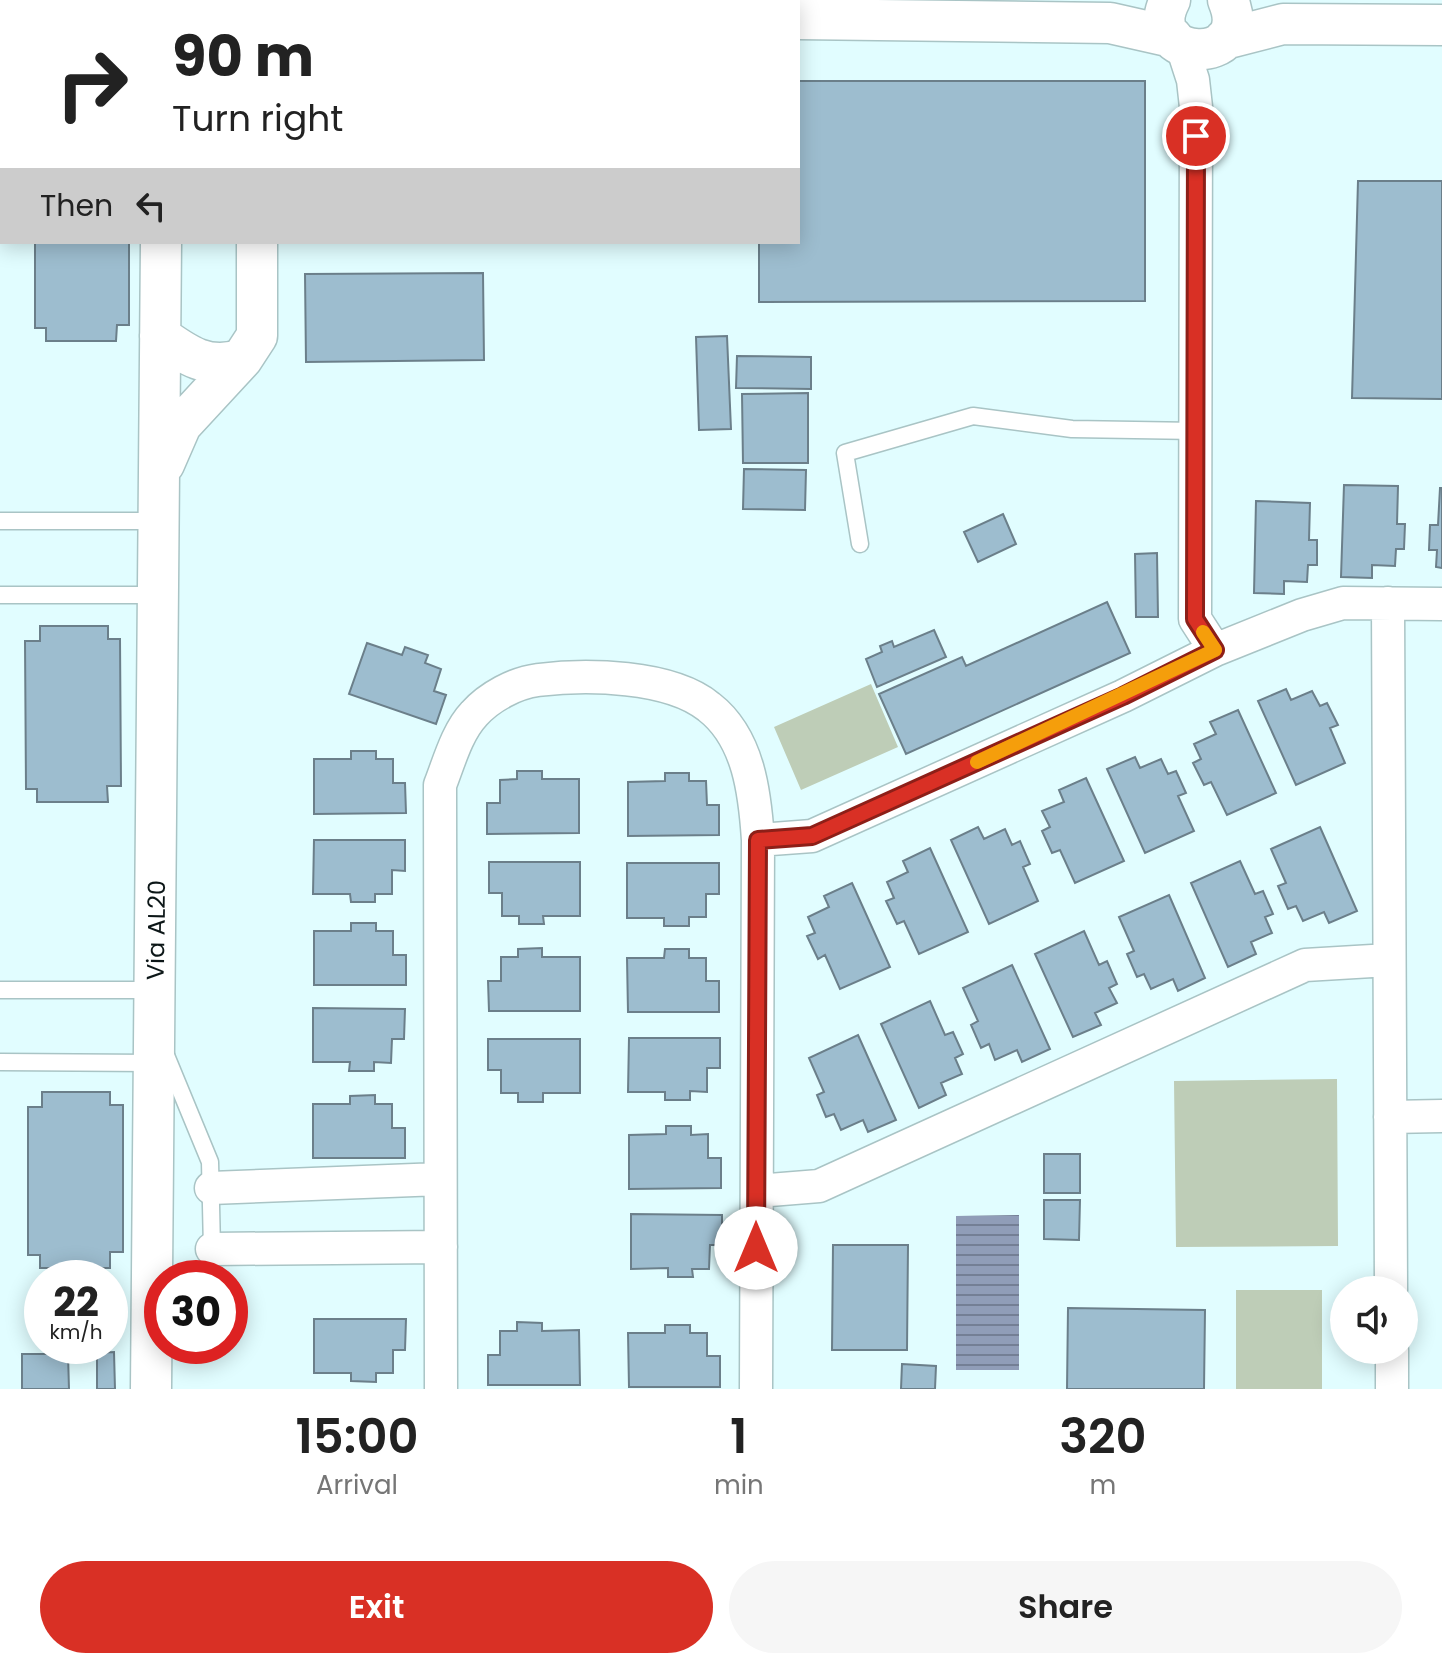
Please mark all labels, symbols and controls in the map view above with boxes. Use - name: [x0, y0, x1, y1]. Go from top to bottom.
- text: 90 m: [172, 17, 314, 96]
- icon: right: [40, 32, 144, 136]
- text: Turn right: [172, 93, 343, 144]
- pin: [1162, 102, 1230, 170]
- icon: arrive: [1174, 114, 1218, 158]
- text: Then: [40, 184, 113, 227]
- icon: left: [129, 184, 173, 228]
- street label: Via AL20: [139, 880, 173, 980]
- position arrow: [714, 1206, 798, 1290]
- speed limit sign: 30: [144, 1260, 248, 1364]
- text: 22: [53, 1274, 99, 1330]
- map controls: [1330, 1276, 1418, 1364]
- button: sound: [1330, 1276, 1418, 1364]
- text: km/h: [49, 1318, 103, 1346]
- text: 15:00: [295, 1403, 418, 1470]
- text: 1: [730, 1403, 747, 1470]
- text: 320: [1059, 1403, 1146, 1470]
- text: Arrival: [316, 1467, 398, 1503]
- text: min: [714, 1467, 764, 1503]
- text: m: [1089, 1467, 1116, 1503]
- button: Exit: [40, 1561, 713, 1653]
- button: Share: [729, 1561, 1402, 1653]

